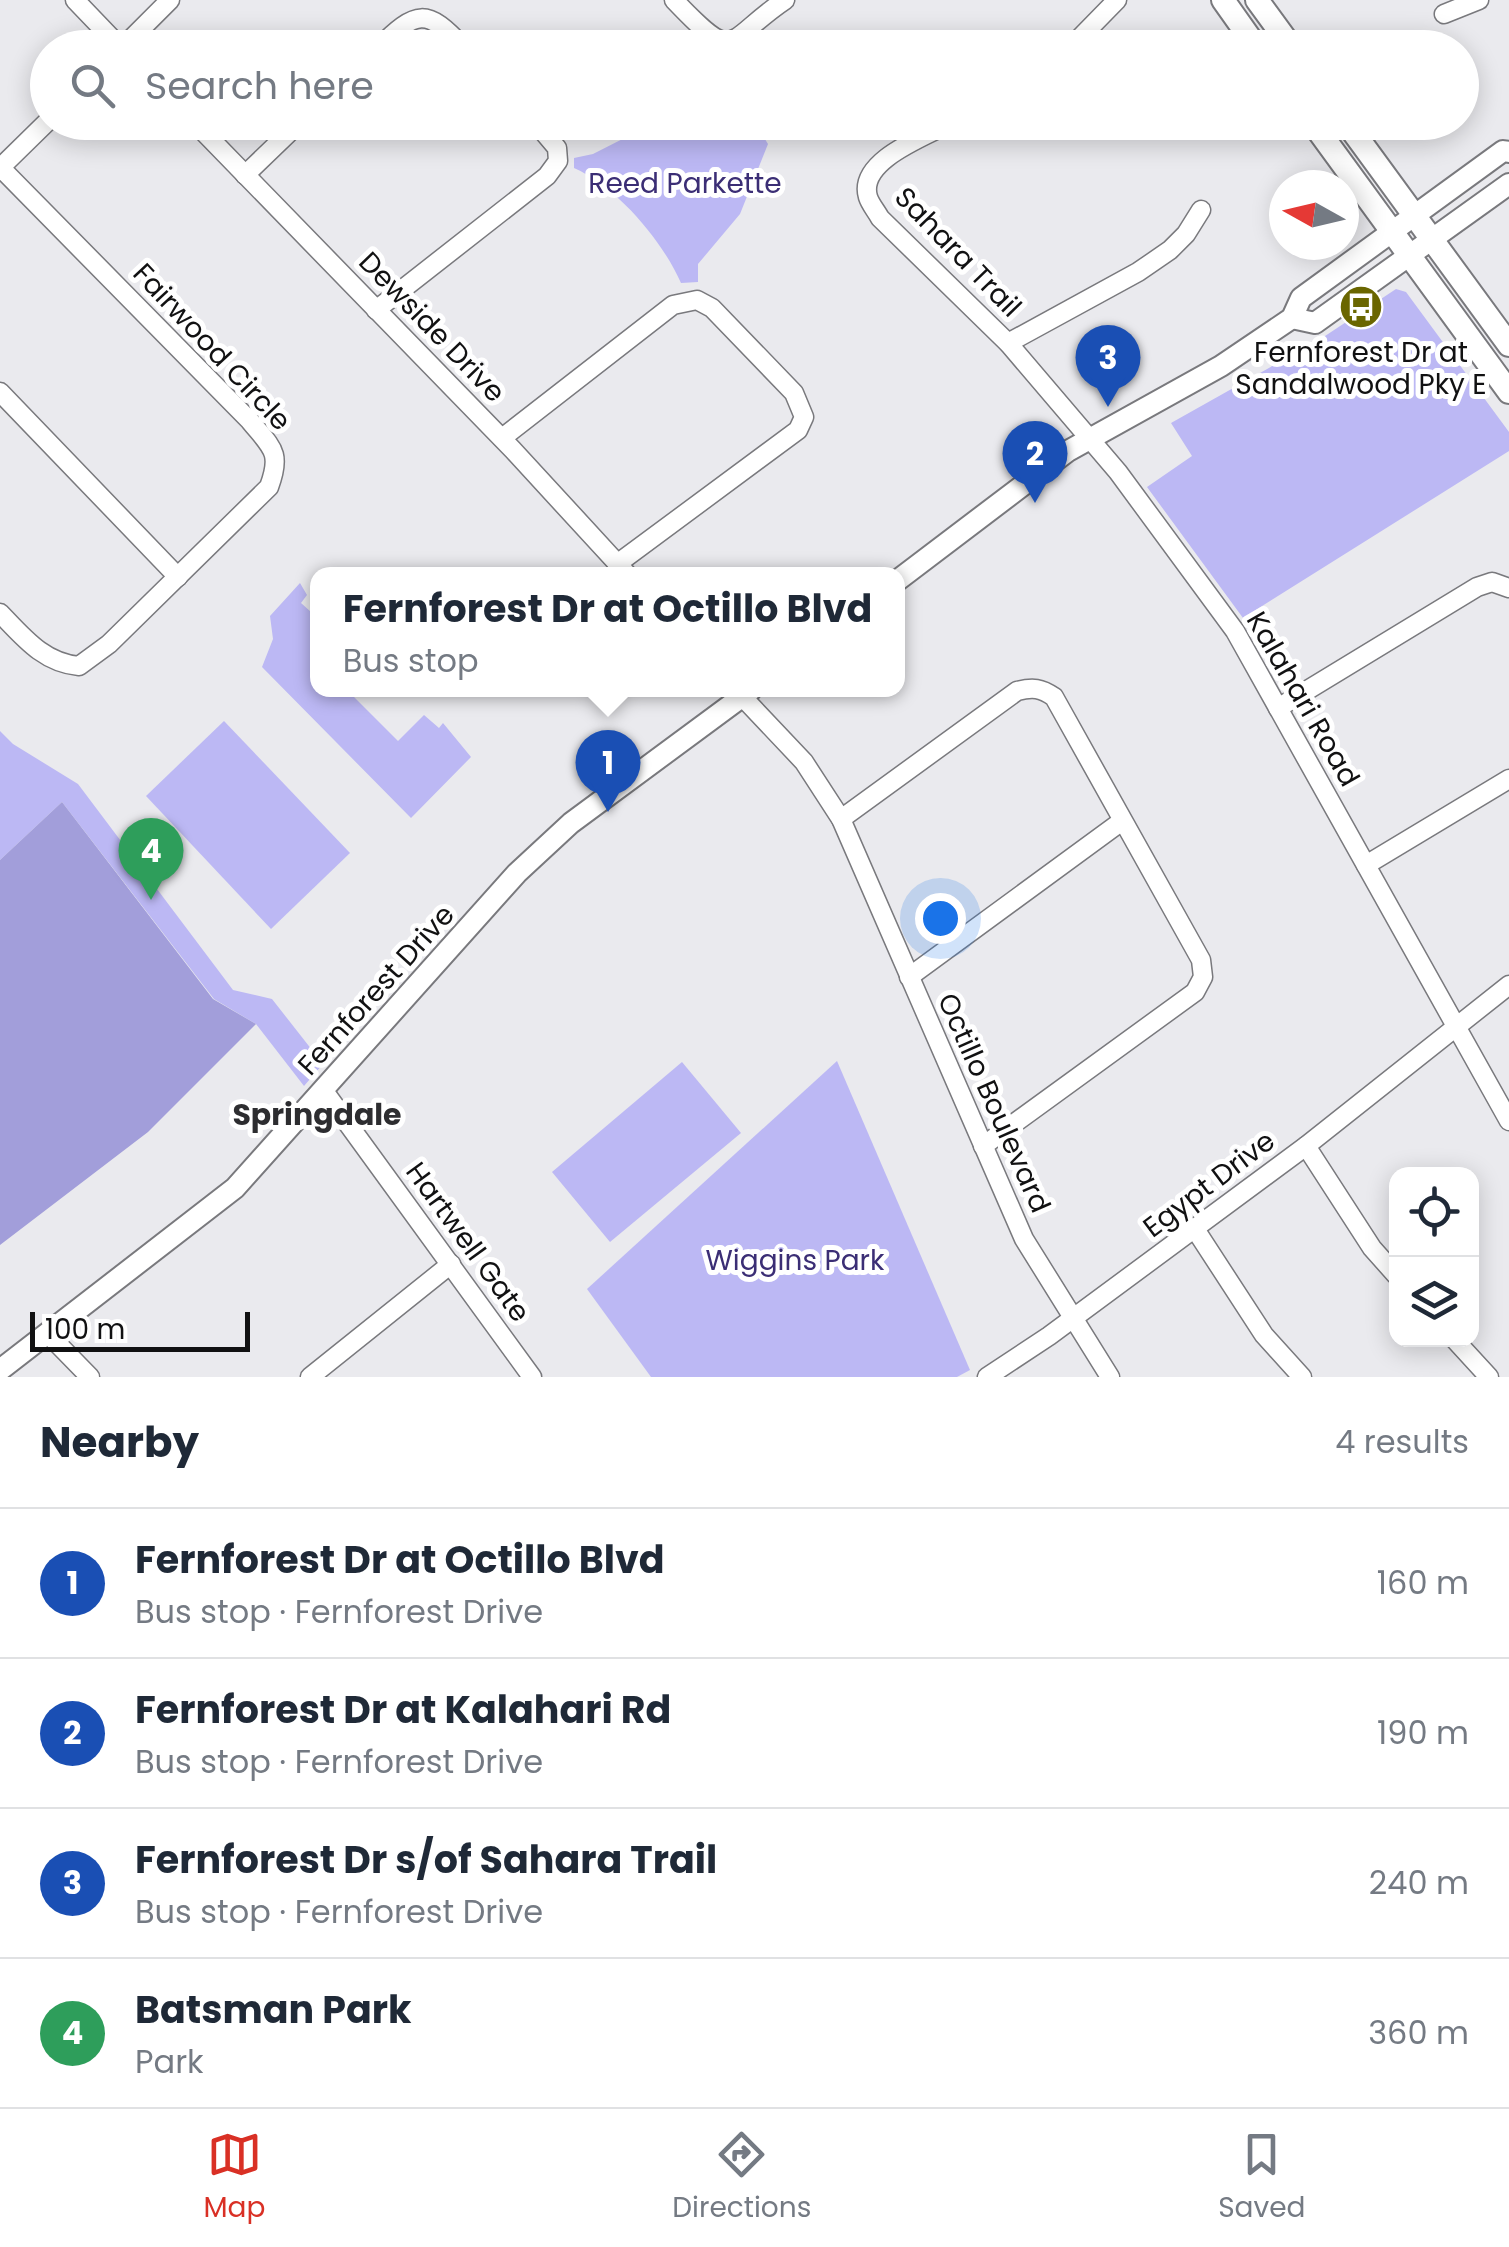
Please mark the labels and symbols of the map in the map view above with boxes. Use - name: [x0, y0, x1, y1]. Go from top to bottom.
- park label: Reed Parkette: [588, 164, 782, 203]
- north arrow: [1269, 170, 1359, 260]
- street label: Sahara Trail: [886, 178, 1030, 326]
- street label: Dewside Drive: [350, 243, 514, 411]
- street label: Fairwood Circle: [124, 255, 300, 439]
- bus stop icon: Fernforest Dr at Sandalwood Pky E: [1338, 284, 1384, 330]
- pin: 3: [1076, 324, 1140, 407]
- place label: Fernforest Dr at Sandalwood Pky E: [1235, 333, 1487, 404]
- pin: 2: [1002, 420, 1068, 503]
- street label: Kalahari Road: [1237, 604, 1369, 794]
- pin: 1: [576, 730, 640, 812]
- pin: 4: [118, 818, 184, 900]
- your location: [915, 893, 966, 944]
- street label: Fernforest Drive: [289, 896, 463, 1084]
- street label: Octillo Boulevard: [928, 987, 1060, 1219]
- district label: Springdale: [232, 1093, 402, 1136]
- street label: Egypt Drive: [1135, 1122, 1283, 1246]
- street label: Hartwell Gate: [397, 1154, 539, 1330]
- park label: Wiggins Park: [706, 1241, 885, 1280]
- scale bar: [30, 1307, 250, 1352]

